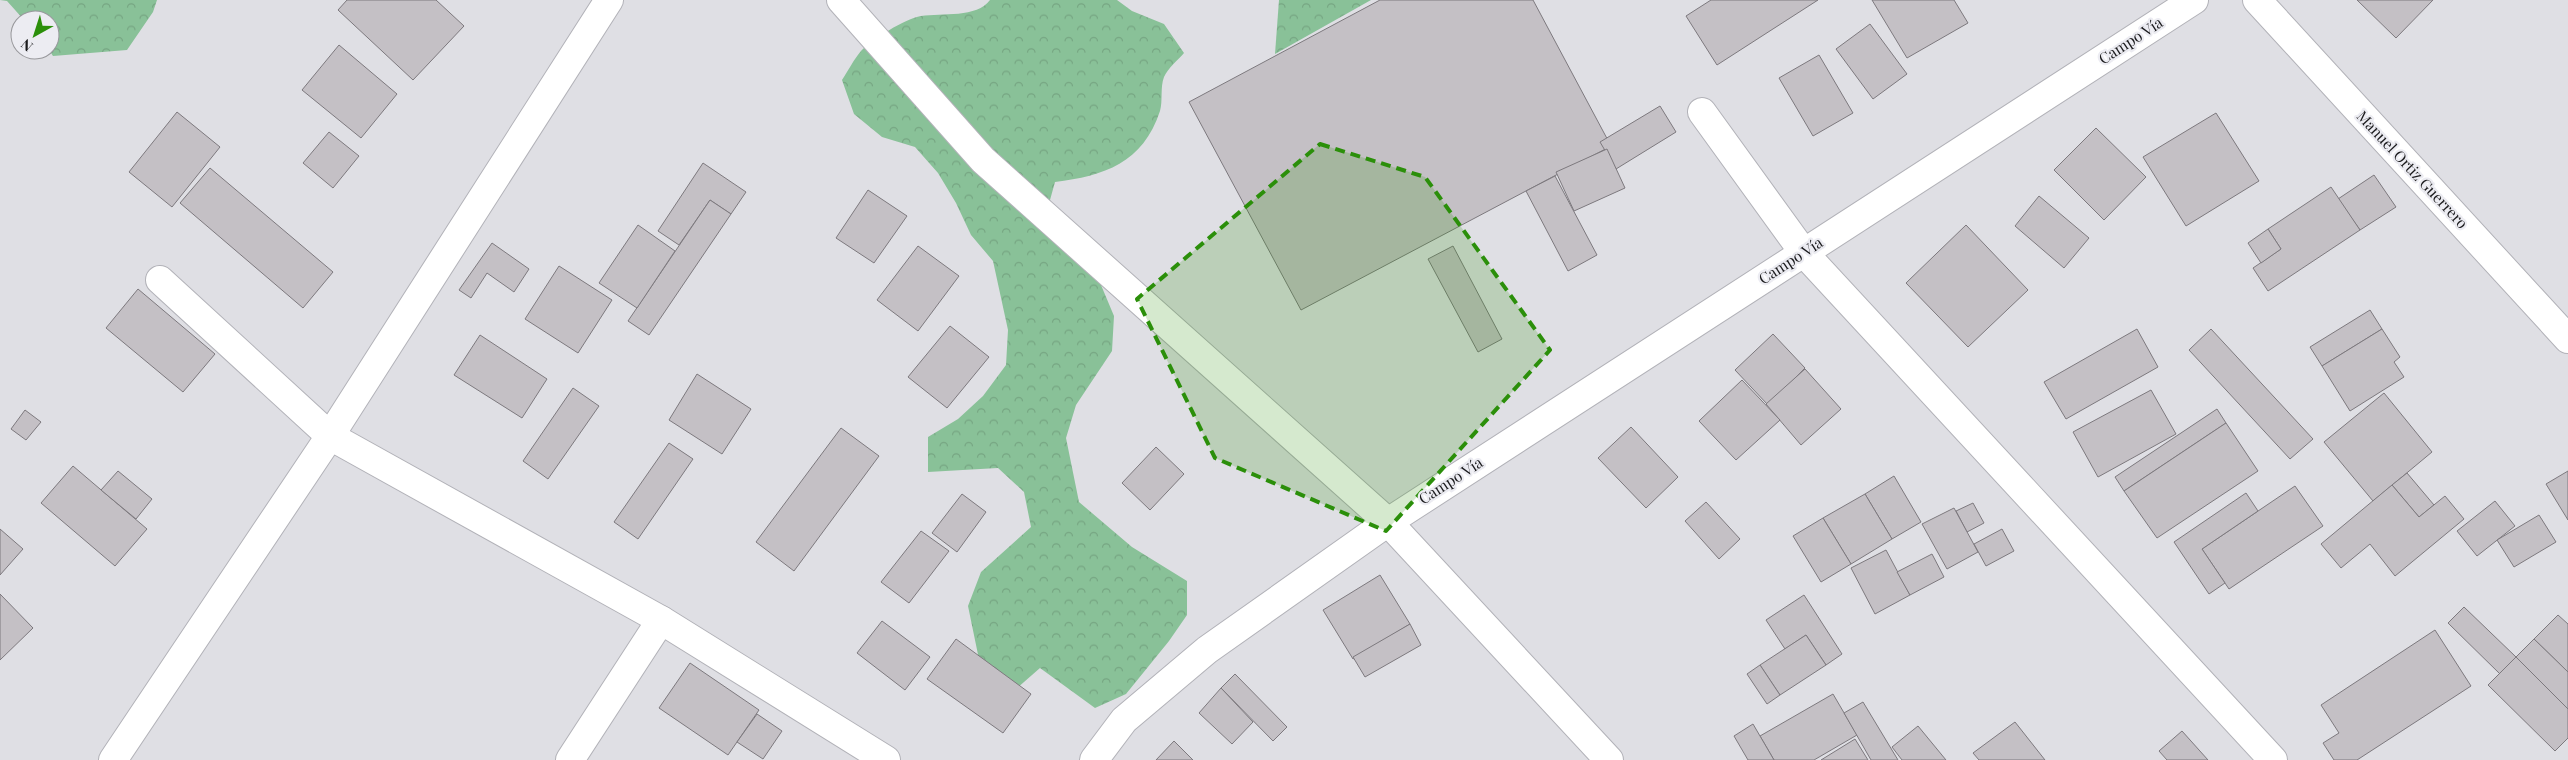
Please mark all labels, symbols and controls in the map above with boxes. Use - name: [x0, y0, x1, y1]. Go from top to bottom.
- north arrow: [10, 10, 60, 60]
- street label: Campo Vía: [2095, 12, 2167, 68]
- text: N: [17, 35, 36, 56]
- street label: Manuel Ortiz Guerrero: [2353, 106, 2473, 233]
- street label: Campo Vía: [1755, 232, 1827, 288]
- street label: Campo Vía: [1415, 452, 1487, 508]

